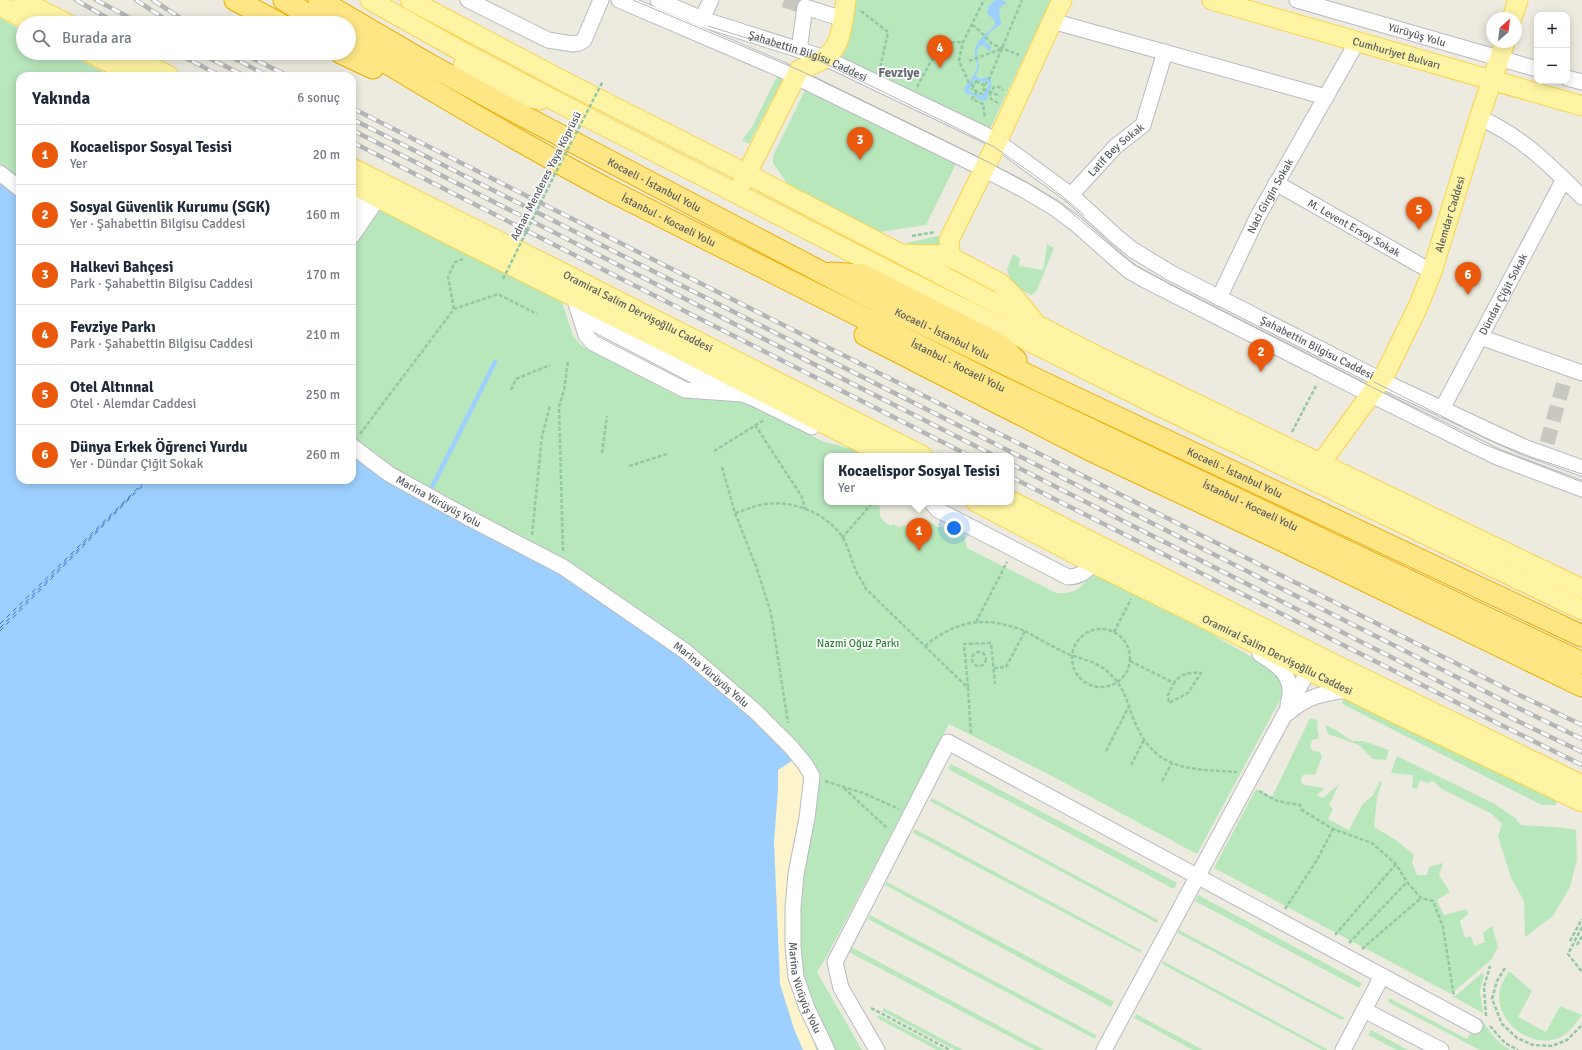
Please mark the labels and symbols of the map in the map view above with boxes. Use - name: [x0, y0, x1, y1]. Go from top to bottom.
- north arrow: [1486, 12, 1522, 48]
- street label: Yürüyüş Yolu: [1387, 20, 1448, 49]
- street label: Şahabettin Bilgisu Caddesi: [747, 28, 869, 84]
- street label: Cumhuriyet Bulvarı: [1351, 34, 1442, 72]
- pin: 4: [927, 35, 953, 68]
- district label: Fevziye: [878, 65, 920, 81]
- street label: Adnan Menderes Yaya Köprüsü: [508, 109, 584, 243]
- street label: Latif Bey Sokak: [1085, 120, 1147, 179]
- pin: 3: [847, 127, 873, 160]
- street label: Kocaeli - İstanbul Yolu: [605, 155, 704, 215]
- street label: Naci Girgin Sokak: [1244, 156, 1296, 236]
- street label: Alemdar Caddesi: [1432, 175, 1467, 254]
- street label: İstanbul - Kocaeli Yolu: [619, 190, 718, 249]
- street label: M. Levent Ersoy Sokak: [1306, 196, 1403, 259]
- pin: 5: [1406, 197, 1432, 230]
- street label: Dündar Çiğit Sokak: [1476, 251, 1530, 337]
- pin: 6: [1455, 262, 1481, 295]
- street label: Oramiral Salim Dervişoğllu Caddesi: [561, 268, 715, 355]
- street label: Kocaeli - İstanbul Yolu: [893, 305, 992, 362]
- street label: Şahabettin Bilgisu Caddesi: [1258, 313, 1376, 382]
- street label: İstanbul - Kocaeli Yolu: [909, 335, 1008, 395]
- pin: 2: [1248, 339, 1274, 372]
- street label: Kocaeli - İstanbul Yolu: [1185, 445, 1285, 501]
- street label: Marina Yürüyüş Yolu: [394, 473, 483, 530]
- street label: İstanbul - Kocaeli Yolu: [1201, 476, 1300, 534]
- pin: 1: [906, 518, 932, 551]
- your location: [944, 518, 964, 538]
- street label: Oramiral Salim Dervişoğllu Caddesi: [1200, 612, 1355, 697]
- park label: Nazmi Oğuz Parkı: [817, 637, 899, 650]
- street label: Marina Yürüyüş Yolu: [671, 639, 752, 710]
- street label: Marina Yürüyüş Yolu: [787, 942, 825, 1035]

